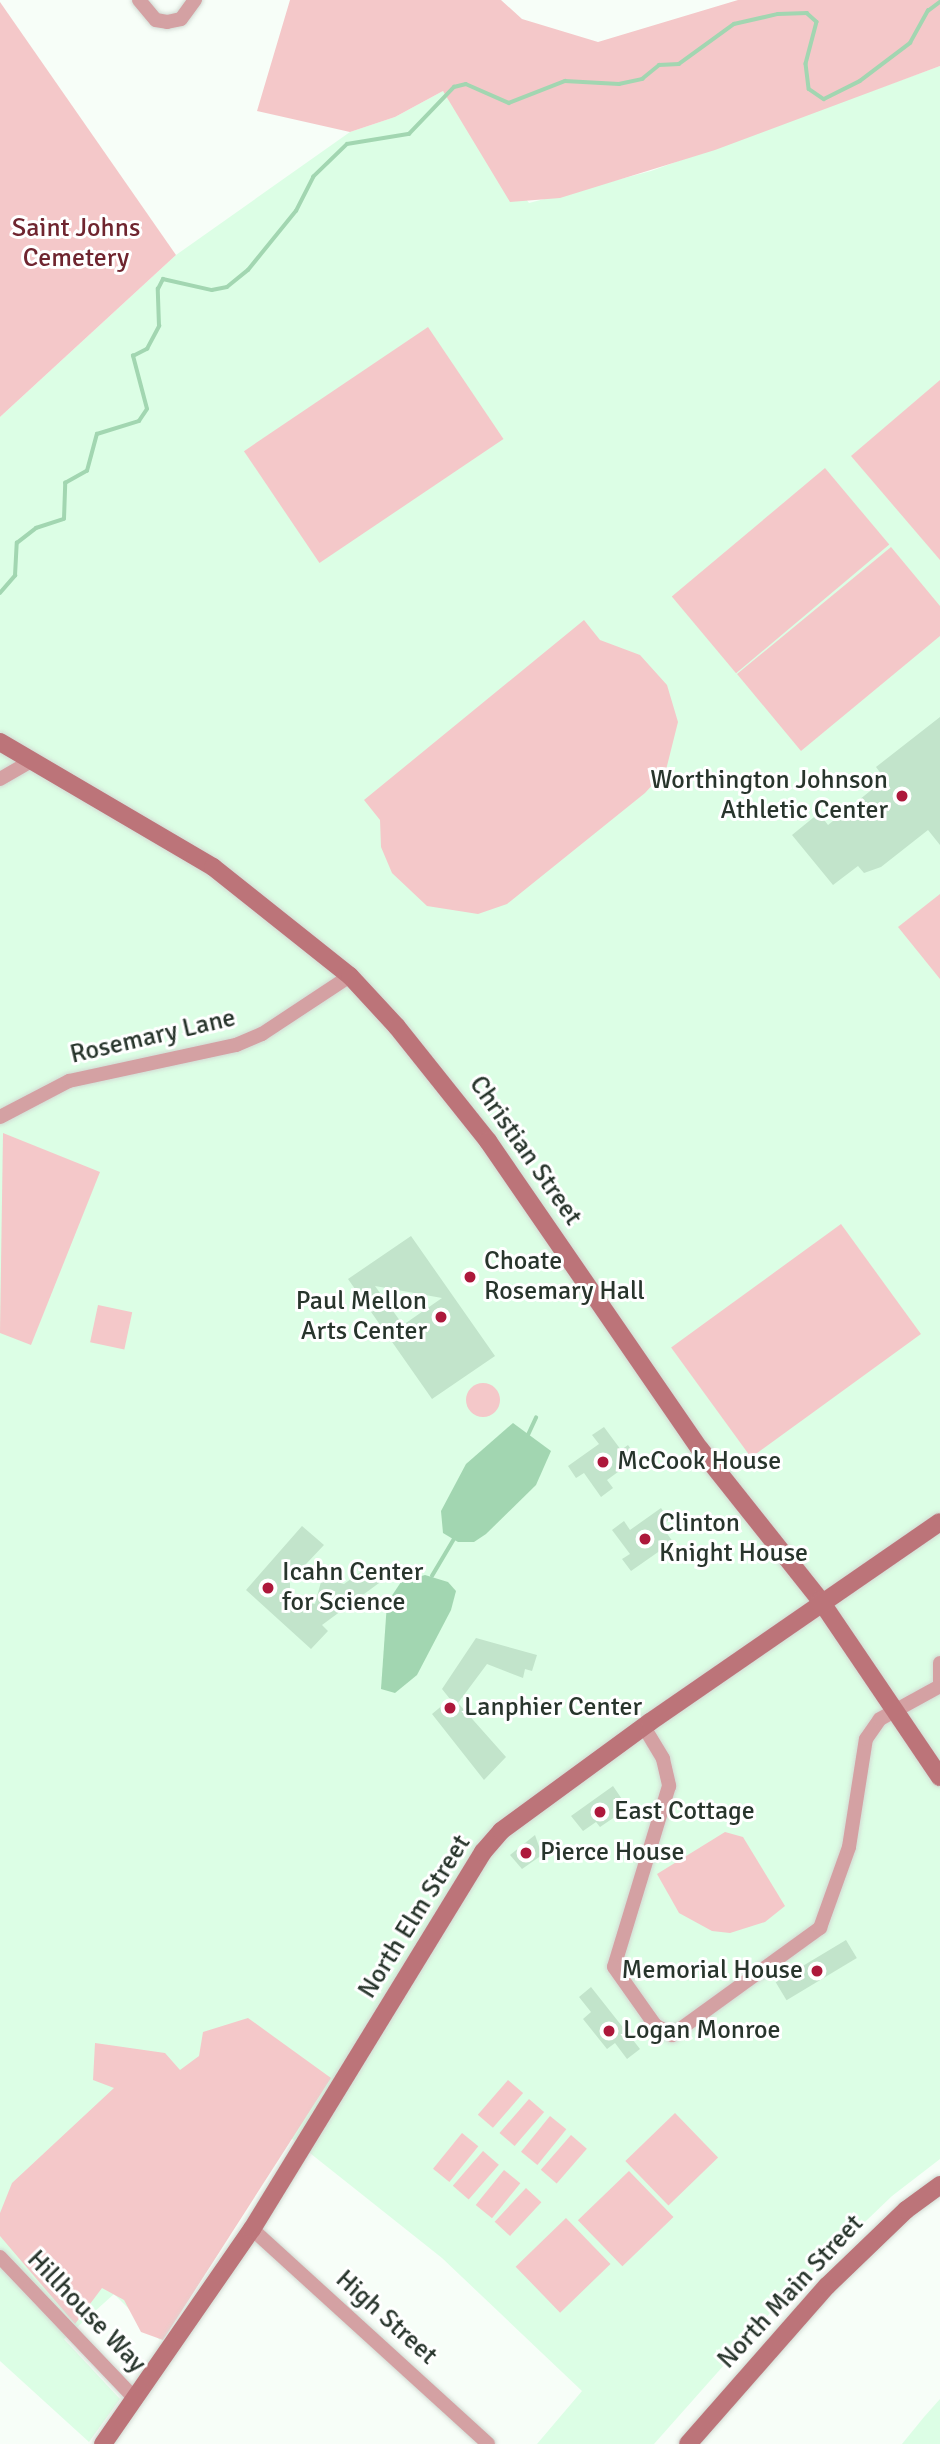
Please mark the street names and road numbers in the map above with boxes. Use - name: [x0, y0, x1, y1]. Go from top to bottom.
- street label: Rosemary Lane: [67, 1003, 239, 1071]
- street label: Christian Street: [462, 1070, 588, 1232]
- street label: North Elm Street: [352, 1830, 478, 2004]
- street label: North Main Street: [712, 2209, 870, 2375]
- street label: Hillhouse Way: [20, 2244, 152, 2380]
- street label: High Street: [329, 2264, 443, 2372]

